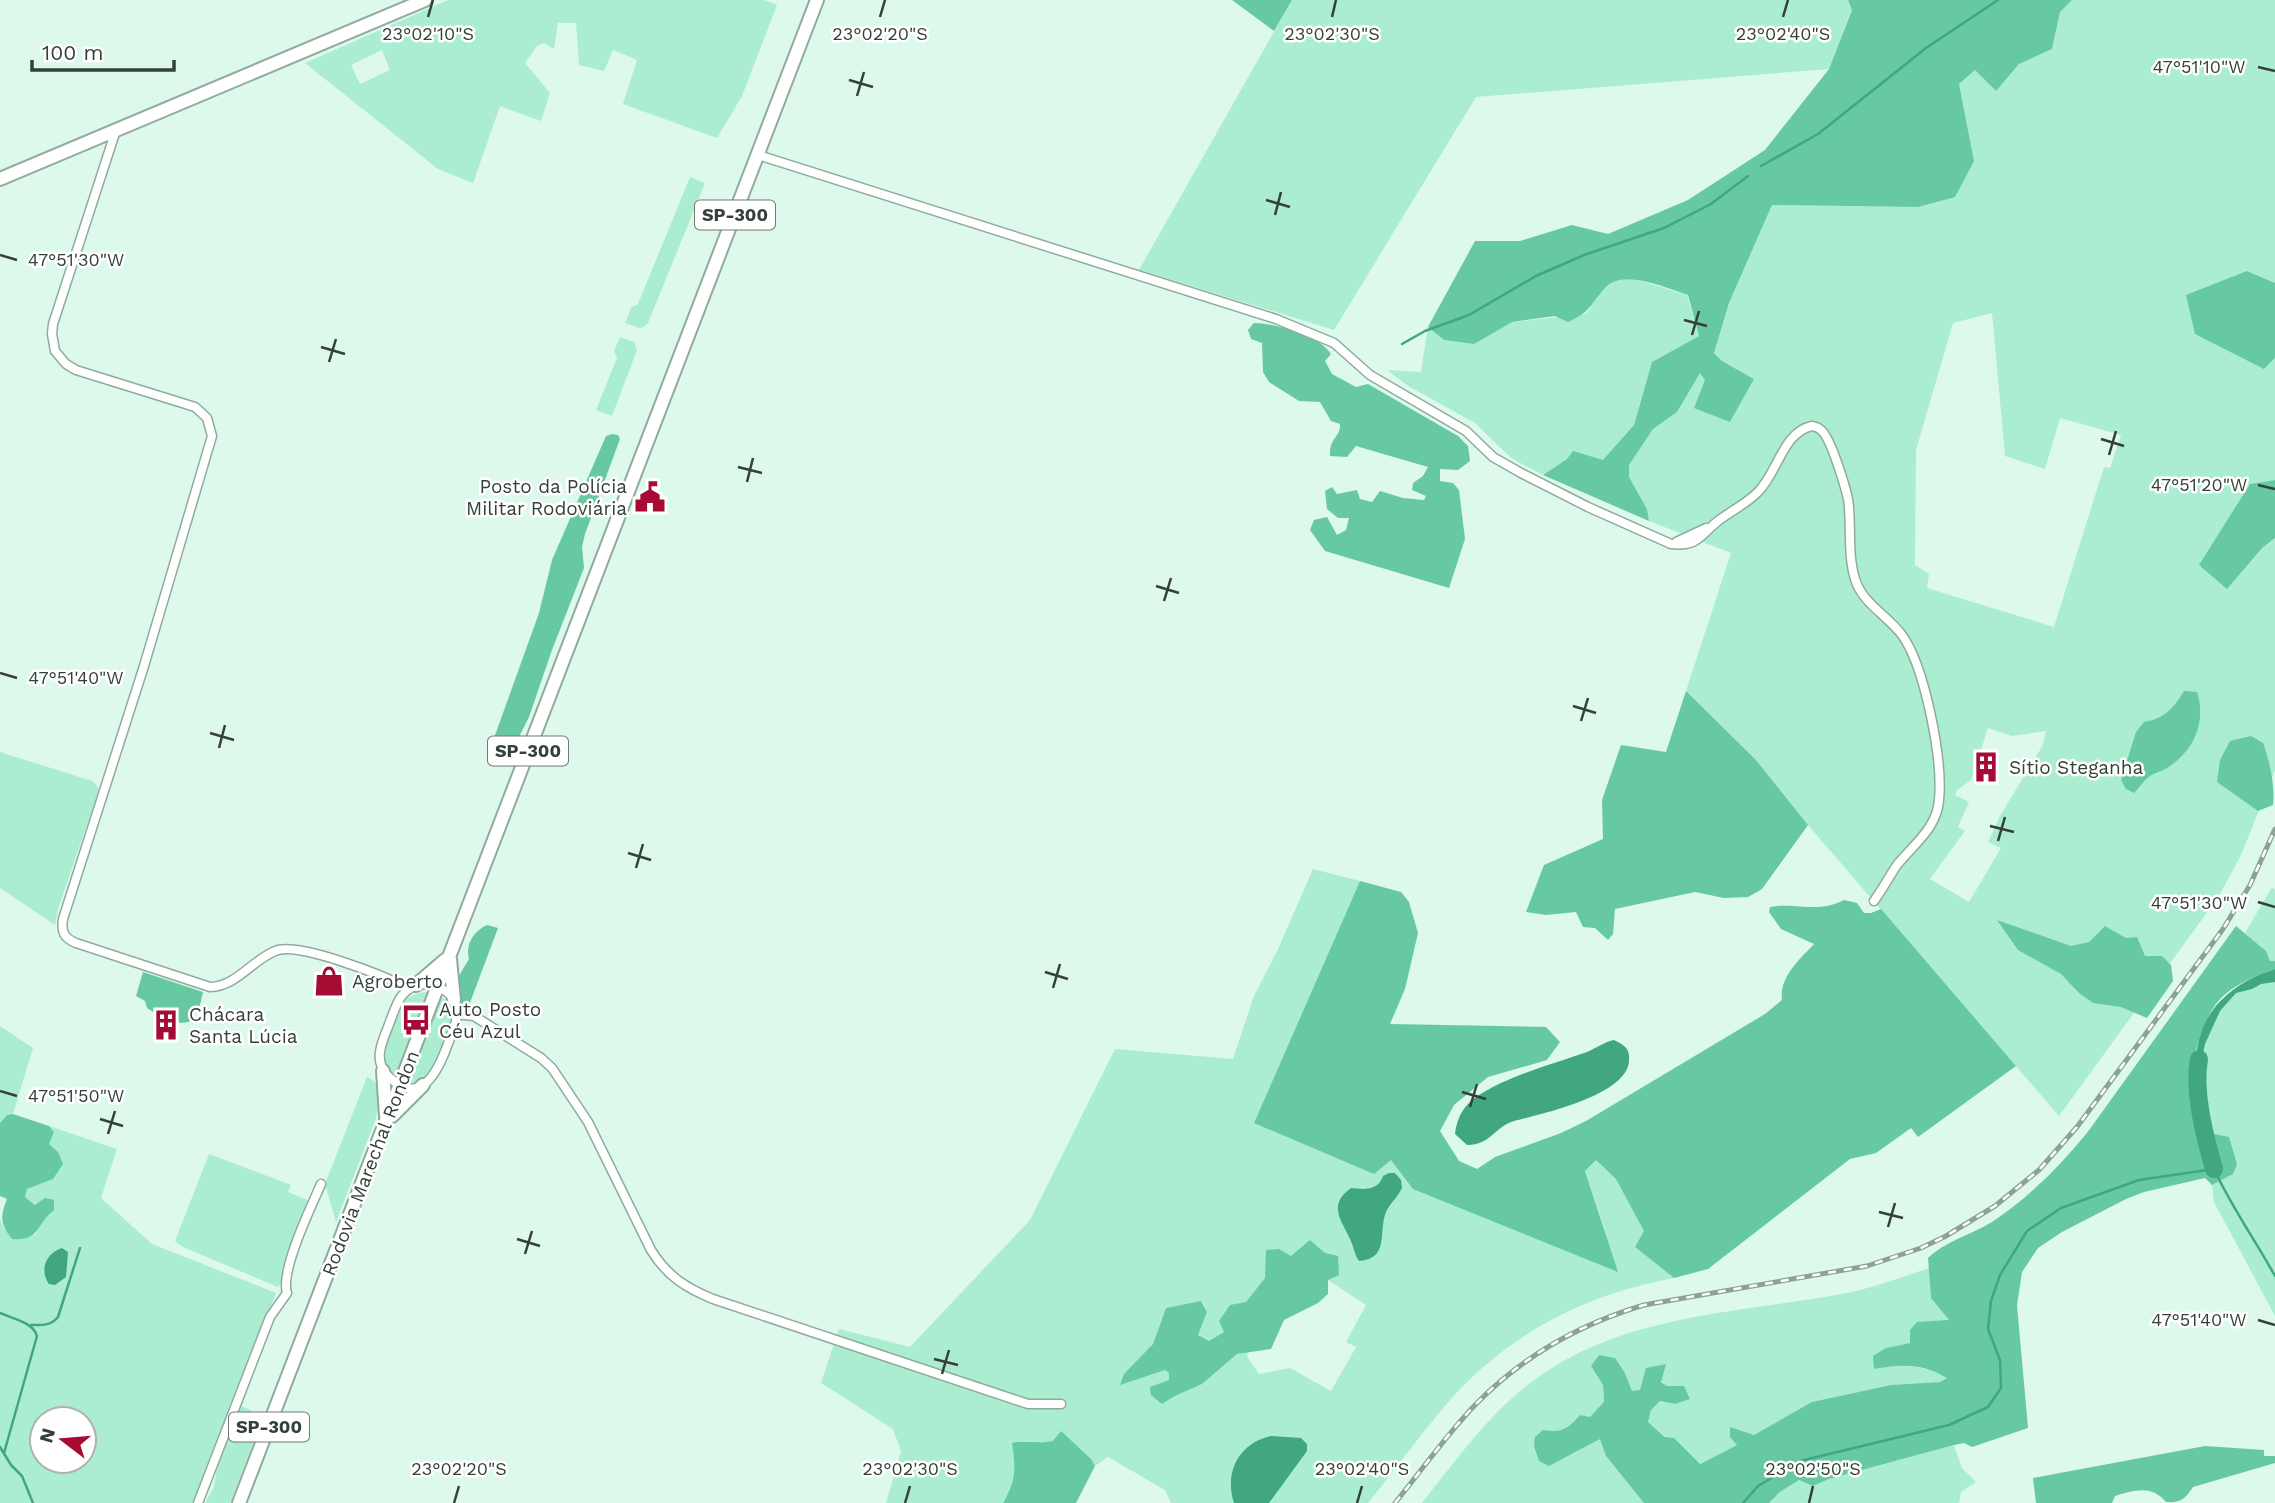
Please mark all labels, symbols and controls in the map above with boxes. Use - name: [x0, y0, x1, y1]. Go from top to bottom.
- text: 23°02'10"S: [382, 23, 474, 44]
- text: 23°02'20"S: [832, 23, 928, 44]
- text: 23°02'30"S: [1284, 23, 1380, 44]
- text: 23°02'40"S: [1736, 23, 1830, 44]
- scale bar: [32, 28, 173, 72]
- text: 100 m: [42, 40, 104, 65]
- text: 47°51'10"W: [2153, 56, 2245, 77]
- road number: SP-300: [695, 200, 775, 230]
- text: 47°51'30"W: [28, 249, 124, 270]
- text: 47°51'20"W: [2151, 474, 2247, 495]
- place label: Posto da Polícia Militar Rodoviária: [466, 475, 627, 520]
- public building icon: Posto da Polícia Militar Rodoviária: [633, 480, 667, 514]
- text: 47°51'40"W: [28, 667, 124, 688]
- road number: SP-300: [488, 736, 568, 766]
- building icon: Sítio Steganha: [1969, 750, 2003, 784]
- place label: Sítio Steganha: [2009, 756, 2144, 779]
- text: 47°51'30"W: [2151, 892, 2247, 913]
- shop icon: Agroberto: [312, 964, 346, 998]
- place label: Agroberto: [352, 970, 443, 993]
- place label: Auto Posto Céu Azul: [439, 998, 541, 1043]
- place label: Chácara Santa Lúcia: [189, 1003, 298, 1048]
- bus stop icon: Auto Posto Céu Azul: [399, 1003, 433, 1037]
- building icon: Chácara Santa Lúcia: [149, 1008, 183, 1042]
- street label: Rodovia Marechal Rondon: [317, 1047, 424, 1279]
- text: 47°51'50"W: [28, 1085, 124, 1106]
- text: 47°51'40"W: [2151, 1309, 2247, 1330]
- north arrow: [28, 1405, 98, 1475]
- road number: SP-300: [229, 1412, 309, 1442]
- text: N: [34, 1426, 60, 1445]
- text: 23°02'20"S: [411, 1458, 507, 1479]
- text: 23°02'30"S: [862, 1458, 958, 1479]
- text: 23°02'40"S: [1315, 1458, 1409, 1479]
- text: 23°02'50"S: [1765, 1458, 1861, 1479]

